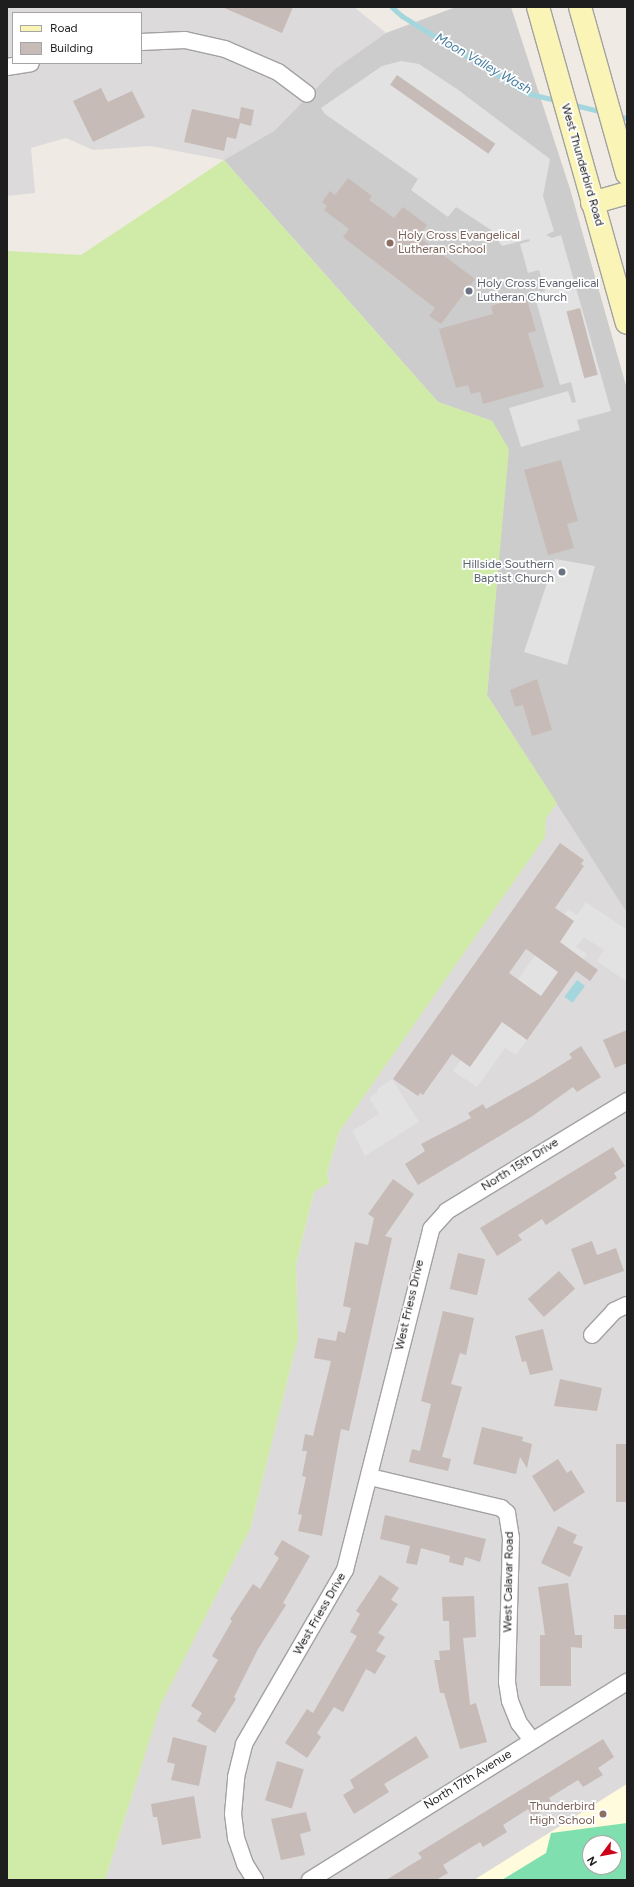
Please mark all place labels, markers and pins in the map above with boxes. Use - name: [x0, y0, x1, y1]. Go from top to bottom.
- place label: Holy Cross Evangelical Lutheran School: [398, 229, 520, 257]
- marker: Holy Cross Evangelical Lutheran School: [385, 238, 395, 248]
- place label: Holy Cross Evangelical Lutheran Church: [477, 277, 599, 305]
- marker: Holy Cross Evangelical Lutheran Church: [464, 286, 474, 296]
- place label: Hillside Southern Baptist Church: [462, 558, 554, 586]
- marker: Hillside Southern Baptist Church: [557, 567, 567, 577]
- place label: Thunderbird High School: [529, 1800, 595, 1828]
- marker: Thunderbird High School: [598, 1809, 608, 1819]

